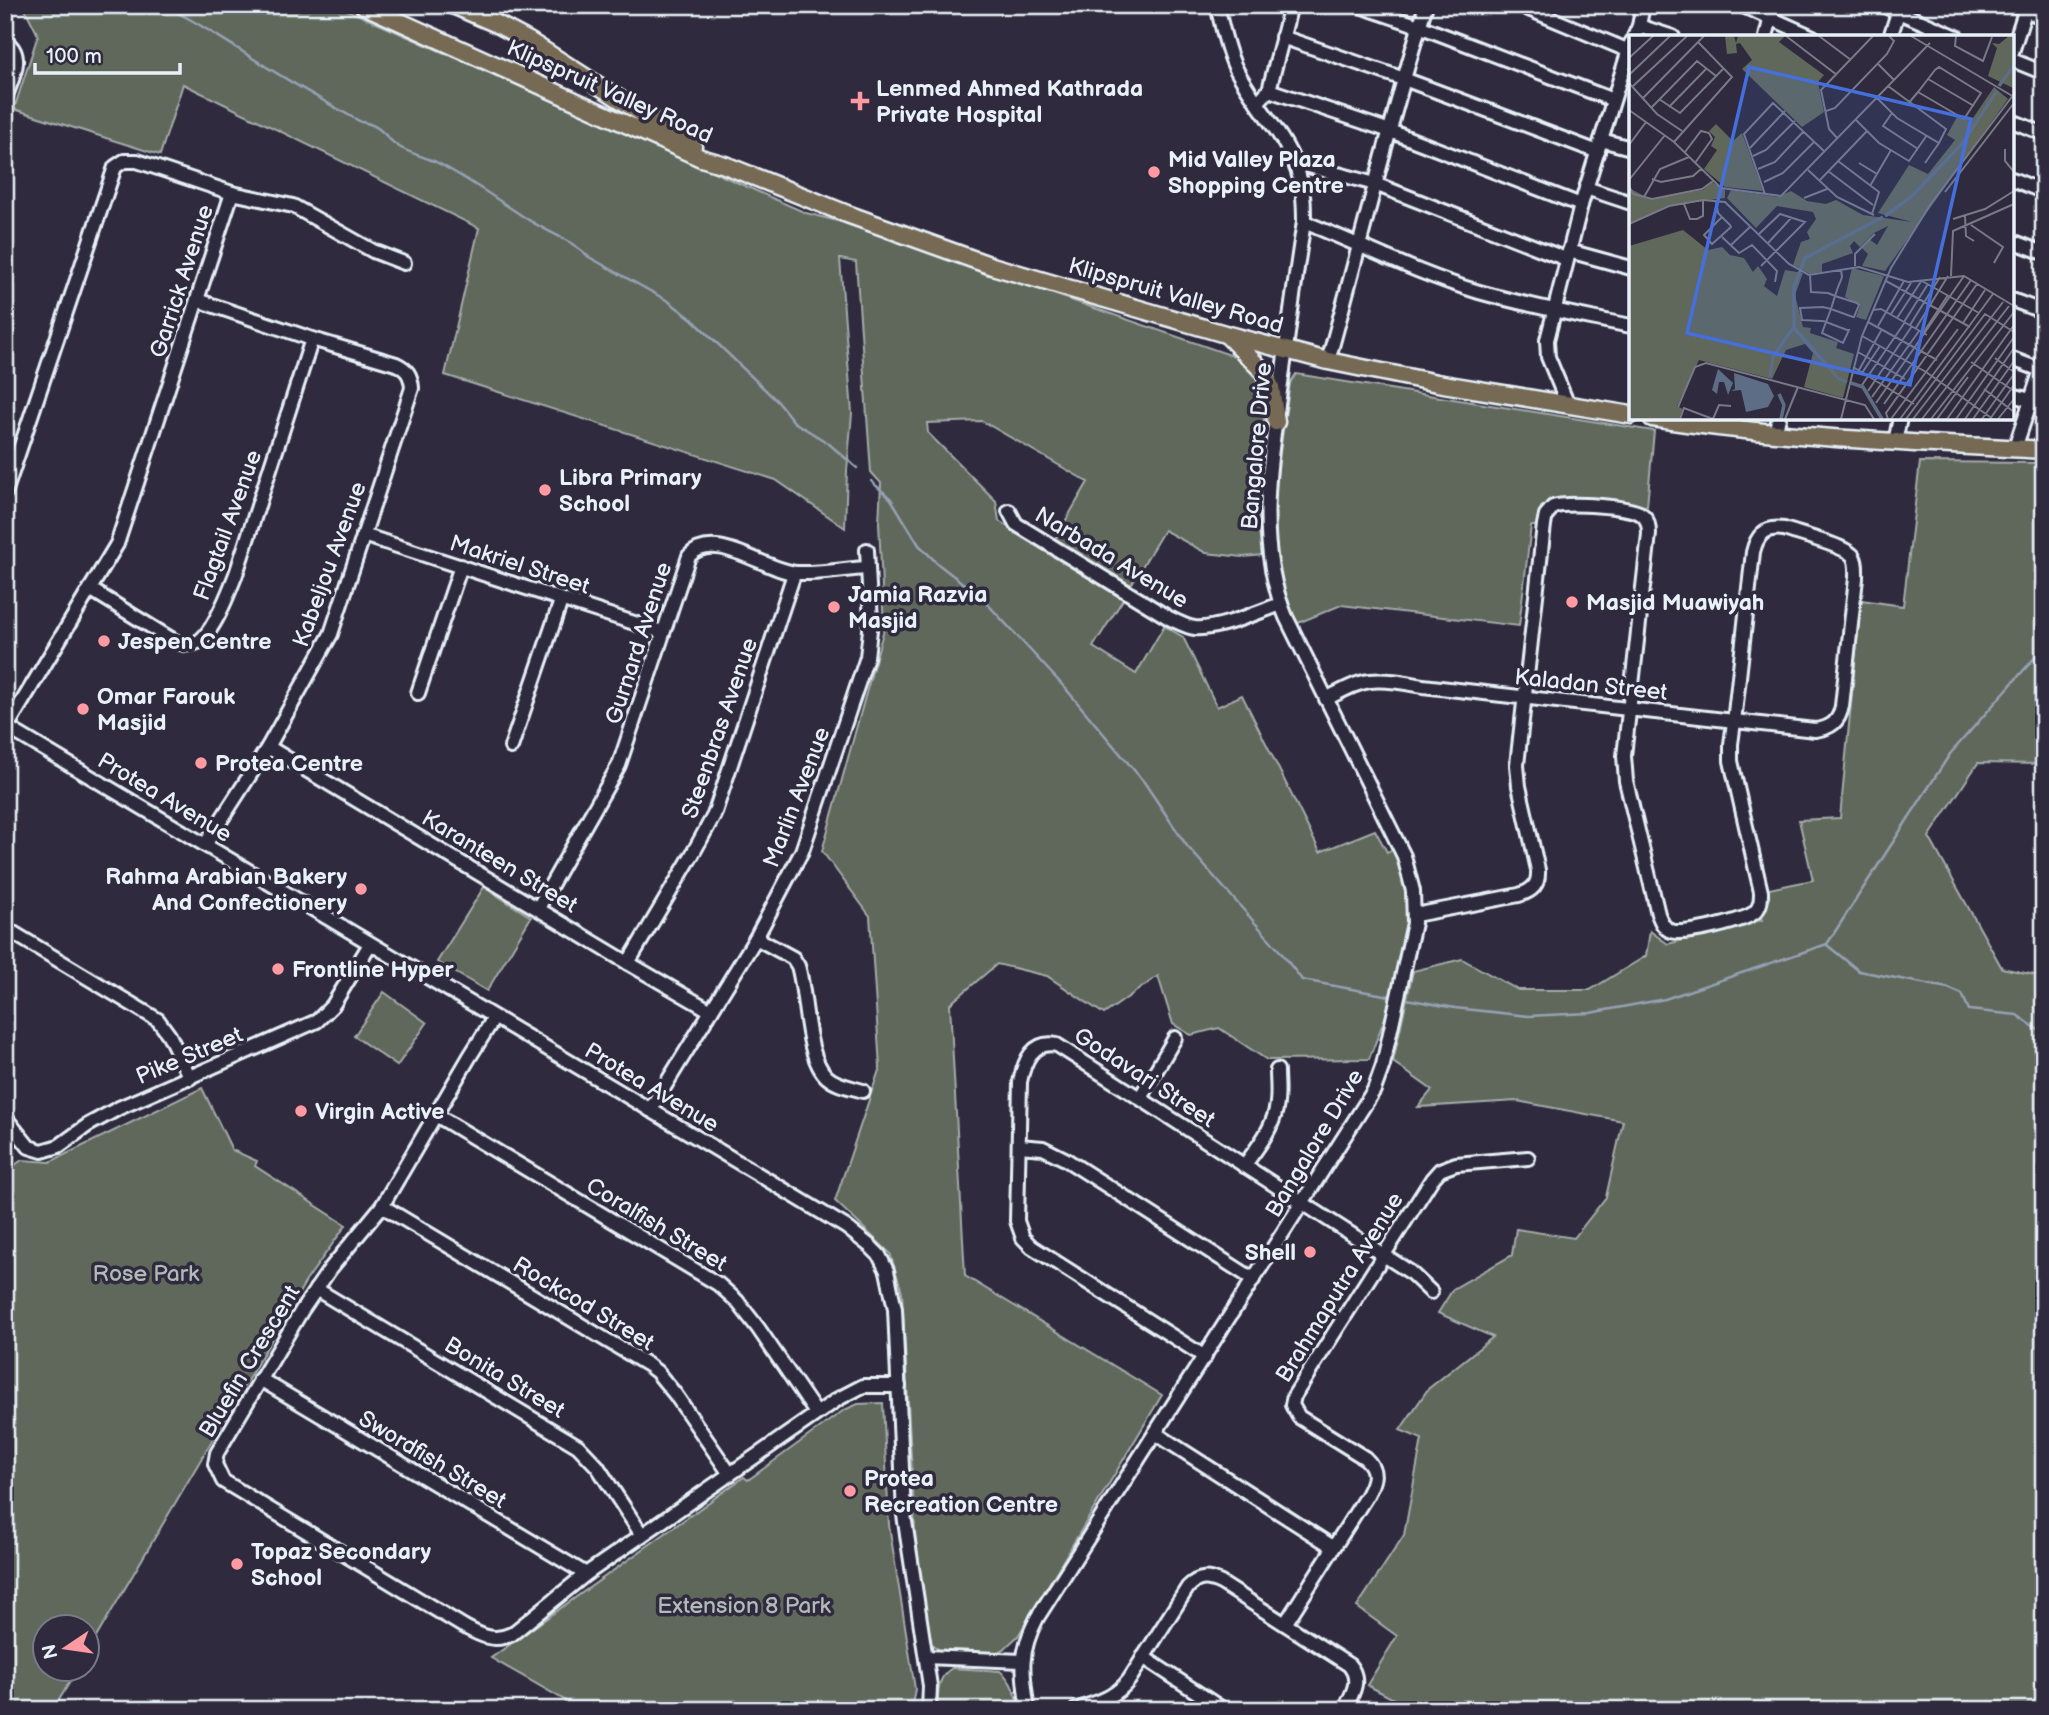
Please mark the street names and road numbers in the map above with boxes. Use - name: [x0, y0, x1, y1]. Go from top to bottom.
- street label: Klipspruit Valley Road: [502, 34, 717, 150]
- street label: Garrick Avenue: [144, 201, 220, 361]
- street label: Klipspruit Valley Road: [1065, 252, 1286, 340]
- street label: Bangalore Drive: [1236, 361, 1278, 531]
- street label: Flagtail Avenue: [188, 446, 268, 604]
- street label: Kabeljou Avenue: [287, 478, 373, 651]
- street label: Narbada Avenue: [1030, 501, 1193, 615]
- street label: Makriel Street: [446, 529, 593, 601]
- street label: Gurnard Avenue: [600, 559, 678, 728]
- street label: Steenbras Avenue: [676, 634, 764, 822]
- street label: Kaladan Street: [1513, 663, 1669, 707]
- street label: Marlin Avenue: [757, 723, 837, 871]
- street label: Protea Avenue: [92, 747, 237, 849]
- street label: Karanteen Street: [416, 804, 583, 919]
- street label: Pike Street: [132, 1021, 247, 1091]
- street label: Godavari Street: [1069, 1022, 1220, 1134]
- street label: Protea Avenue: [579, 1037, 724, 1139]
- street label: Bangalore Drive: [1260, 1064, 1370, 1223]
- street label: Coralfish Street: [581, 1172, 732, 1278]
- street label: Brahmaputra Avenue: [1270, 1187, 1410, 1388]
- street label: Rockcod Street: [508, 1251, 659, 1357]
- street label: Bluefin Crescent: [193, 1280, 306, 1443]
- street label: Bonita Street: [439, 1331, 570, 1425]
- street label: Swordfish Street: [354, 1405, 511, 1515]

